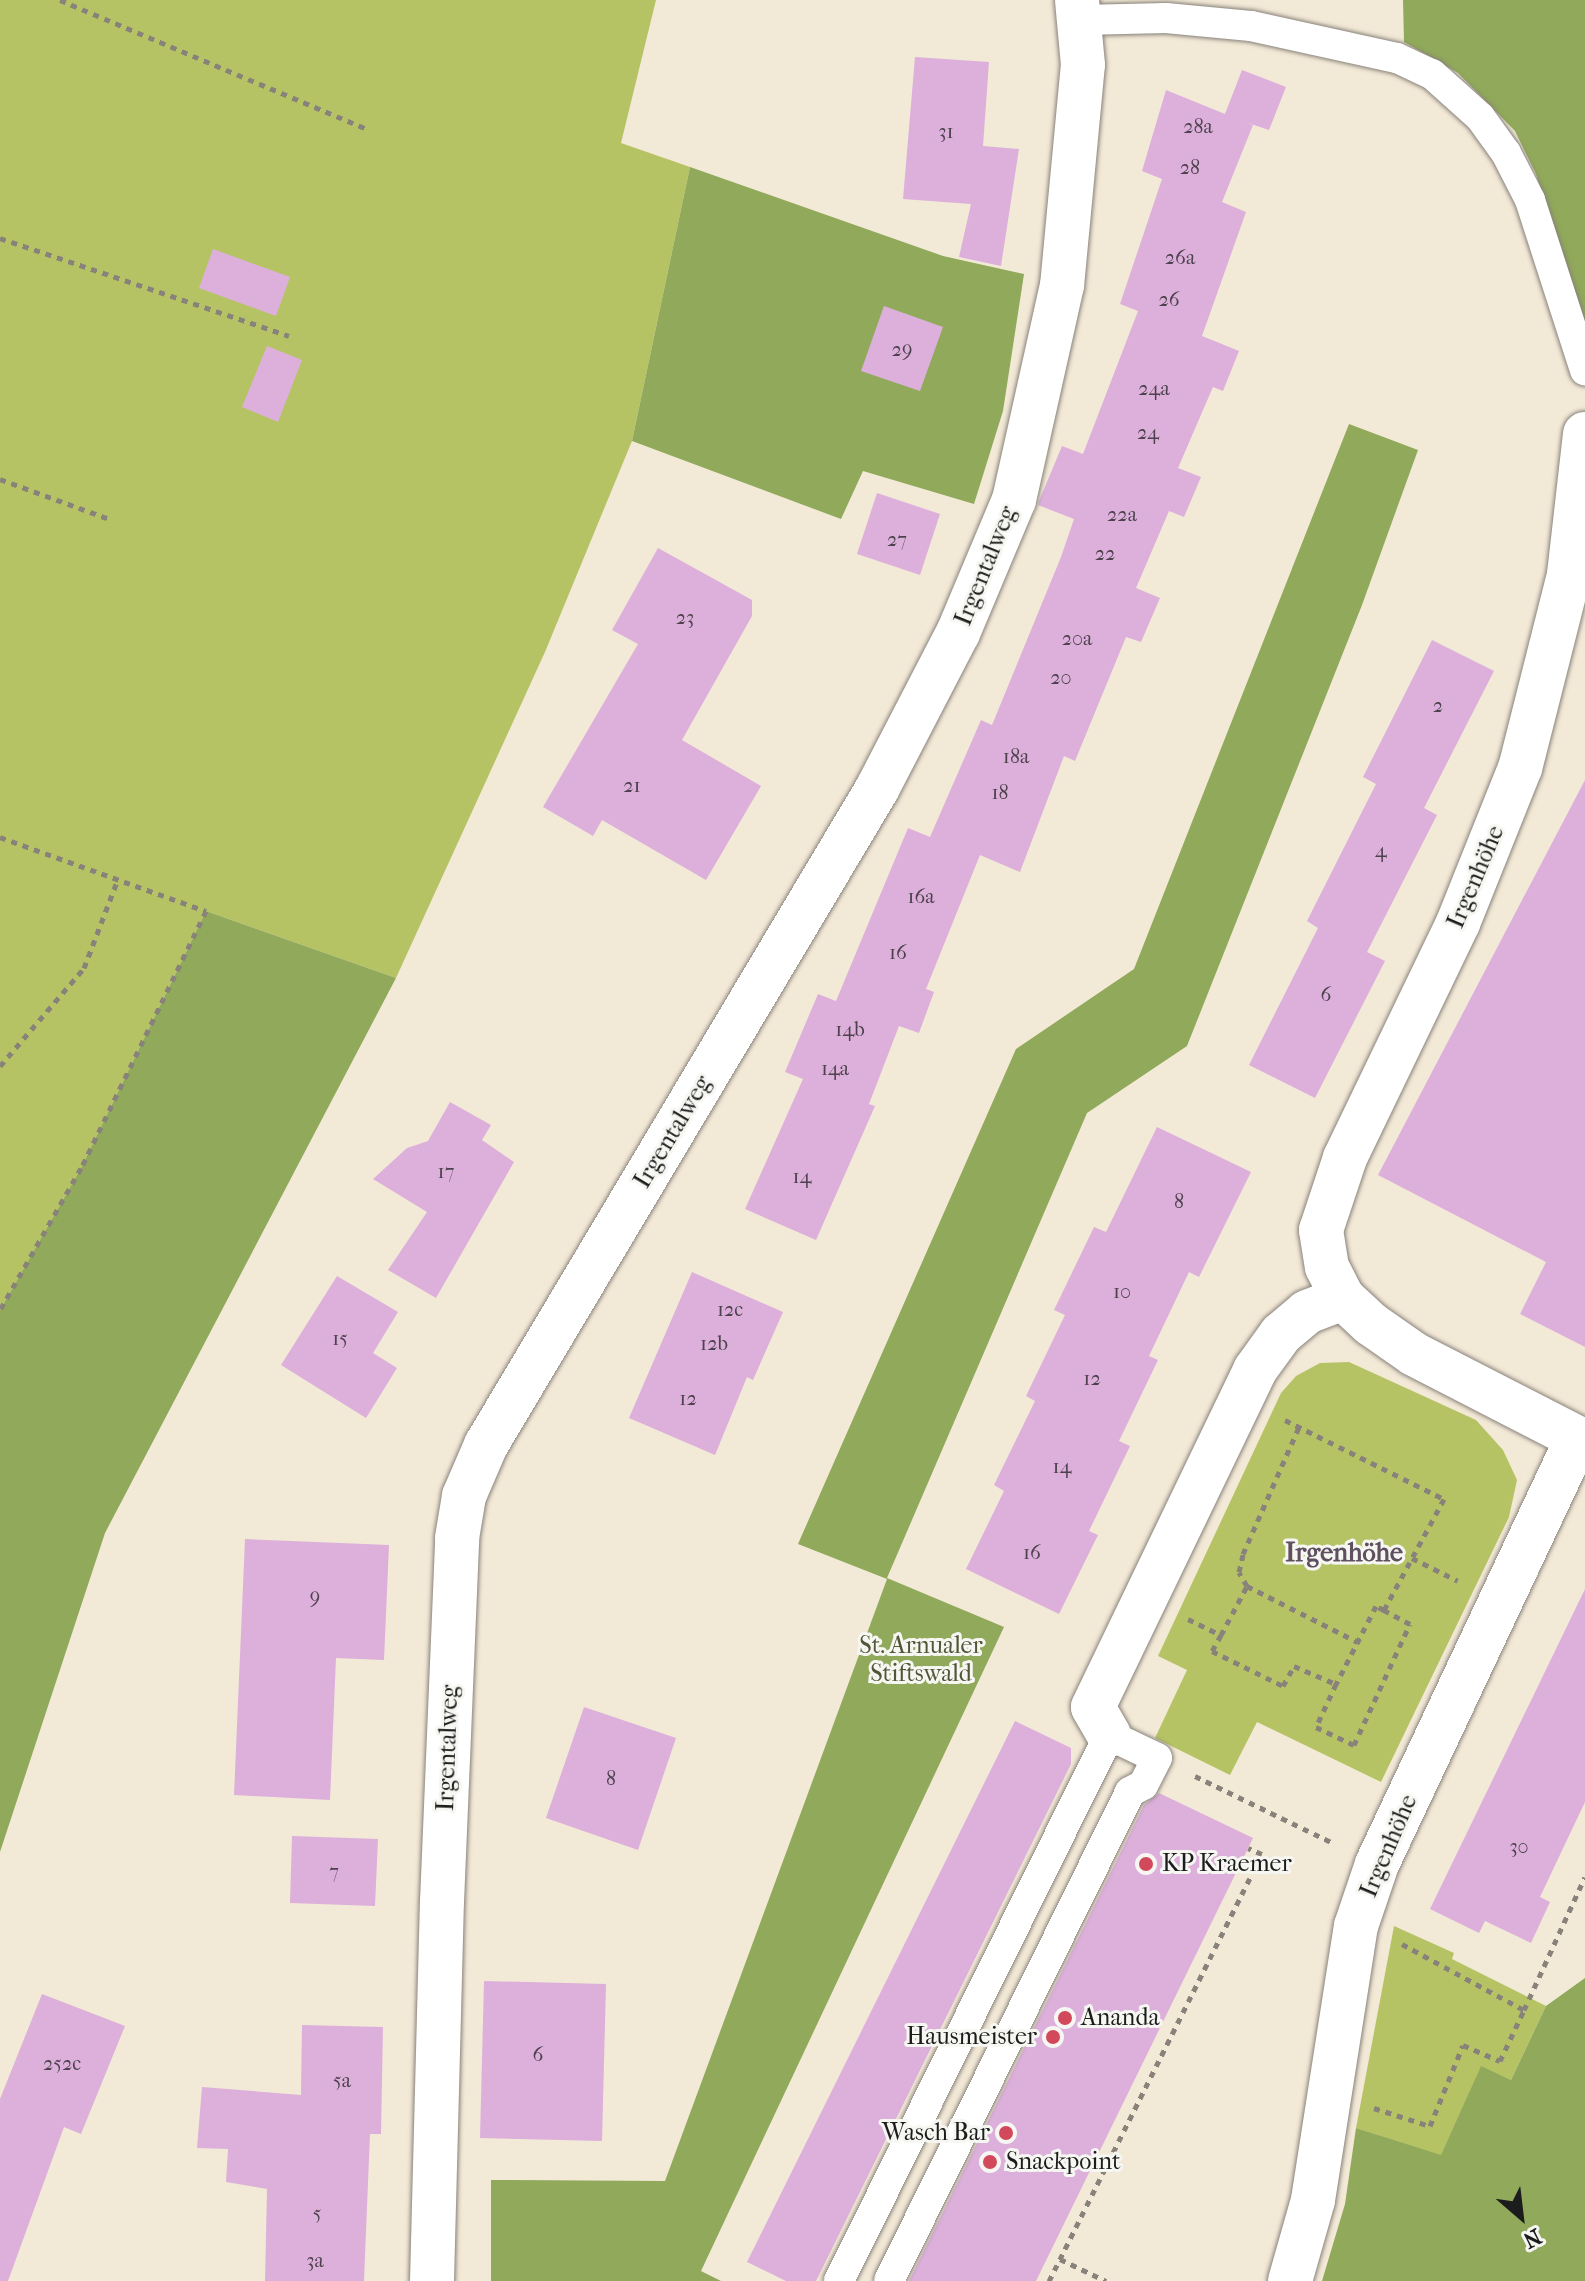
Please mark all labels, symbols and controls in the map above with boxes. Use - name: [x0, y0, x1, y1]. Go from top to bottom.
- house number: 28a: [1183, 114, 1213, 138]
- house number: 31: [938, 119, 954, 143]
- house number: 28: [1180, 155, 1200, 179]
- house number: 26a: [1165, 245, 1195, 269]
- house number: 26: [1158, 287, 1180, 311]
- house number: 29: [892, 337, 912, 361]
- house number: 24a: [1138, 376, 1170, 400]
- house number: 24: [1137, 420, 1159, 444]
- street label: Irgentalweg: [949, 502, 1023, 630]
- house number: 22a: [1107, 502, 1137, 526]
- house number: 27: [887, 527, 907, 551]
- house number: 22: [1095, 541, 1115, 565]
- house number: 23: [676, 605, 694, 629]
- house number: 20a: [1062, 626, 1092, 650]
- house number: 20: [1050, 665, 1072, 689]
- house number: 2: [1433, 693, 1443, 717]
- house number: 18a: [1003, 744, 1029, 768]
- house number: 21: [623, 773, 641, 797]
- house number: 18: [991, 780, 1009, 804]
- street label: Irgenhöhe: [1442, 821, 1510, 933]
- house number: 4: [1375, 838, 1387, 862]
- house number: 16a: [907, 884, 935, 908]
- house number: 16: [889, 940, 907, 964]
- house number: 6: [1321, 982, 1331, 1006]
- house number: 14b: [835, 1017, 865, 1041]
- house number: 14a: [821, 1056, 849, 1080]
- street label: Irgentalweg: [628, 1071, 718, 1193]
- house number: 17: [438, 1159, 454, 1183]
- house number: 14: [793, 1164, 811, 1188]
- house number: 8: [1174, 1189, 1184, 1213]
- house number: 10: [1113, 1279, 1131, 1303]
- house number: 12c: [717, 1297, 743, 1321]
- house number: 15: [332, 1326, 348, 1350]
- house number: 12b: [700, 1331, 728, 1355]
- house number: 12: [1083, 1366, 1101, 1390]
- house number: 12: [679, 1386, 697, 1410]
- house number: 14: [1053, 1454, 1071, 1478]
- district label: Irgenhöhe: [1285, 1537, 1403, 1569]
- house number: 16: [1023, 1540, 1041, 1564]
- house number: 9: [310, 1584, 320, 1608]
- park label: St. Arnualer Stiftswald: [859, 1632, 983, 1688]
- street label: Irgentalweg: [431, 1684, 465, 1812]
- house number: 8: [606, 1766, 616, 1790]
- street label: Irgenhöhe: [1355, 1790, 1423, 1902]
- house number: 30: [1509, 1834, 1529, 1858]
- place label: KP Kraemer: [1162, 1850, 1292, 1878]
- marker: KP Kraemer: [1137, 1855, 1155, 1873]
- house number: 7: [329, 1859, 339, 1883]
- place label: Ananda: [1081, 2004, 1160, 2032]
- marker: Ananda: [1056, 2009, 1074, 2027]
- place label: Hausmeister: [906, 2023, 1037, 2051]
- marker: Hausmeister: [1044, 2028, 1062, 2046]
- house number: 6: [533, 2042, 543, 2066]
- house number: 252c: [43, 2051, 81, 2075]
- house number: 5a: [333, 2068, 351, 2092]
- place label: Wasch Bar: [882, 2119, 990, 2147]
- marker: Wasch Bar: [997, 2124, 1015, 2142]
- place label: Snackpoint: [1006, 2148, 1121, 2176]
- marker: Snackpoint: [981, 2153, 999, 2171]
- north arrow: [1481, 2177, 1561, 2257]
- house number: 5: [313, 2201, 321, 2225]
- text: N: [1519, 2223, 1546, 2254]
- house number: 3a: [306, 2248, 324, 2272]

